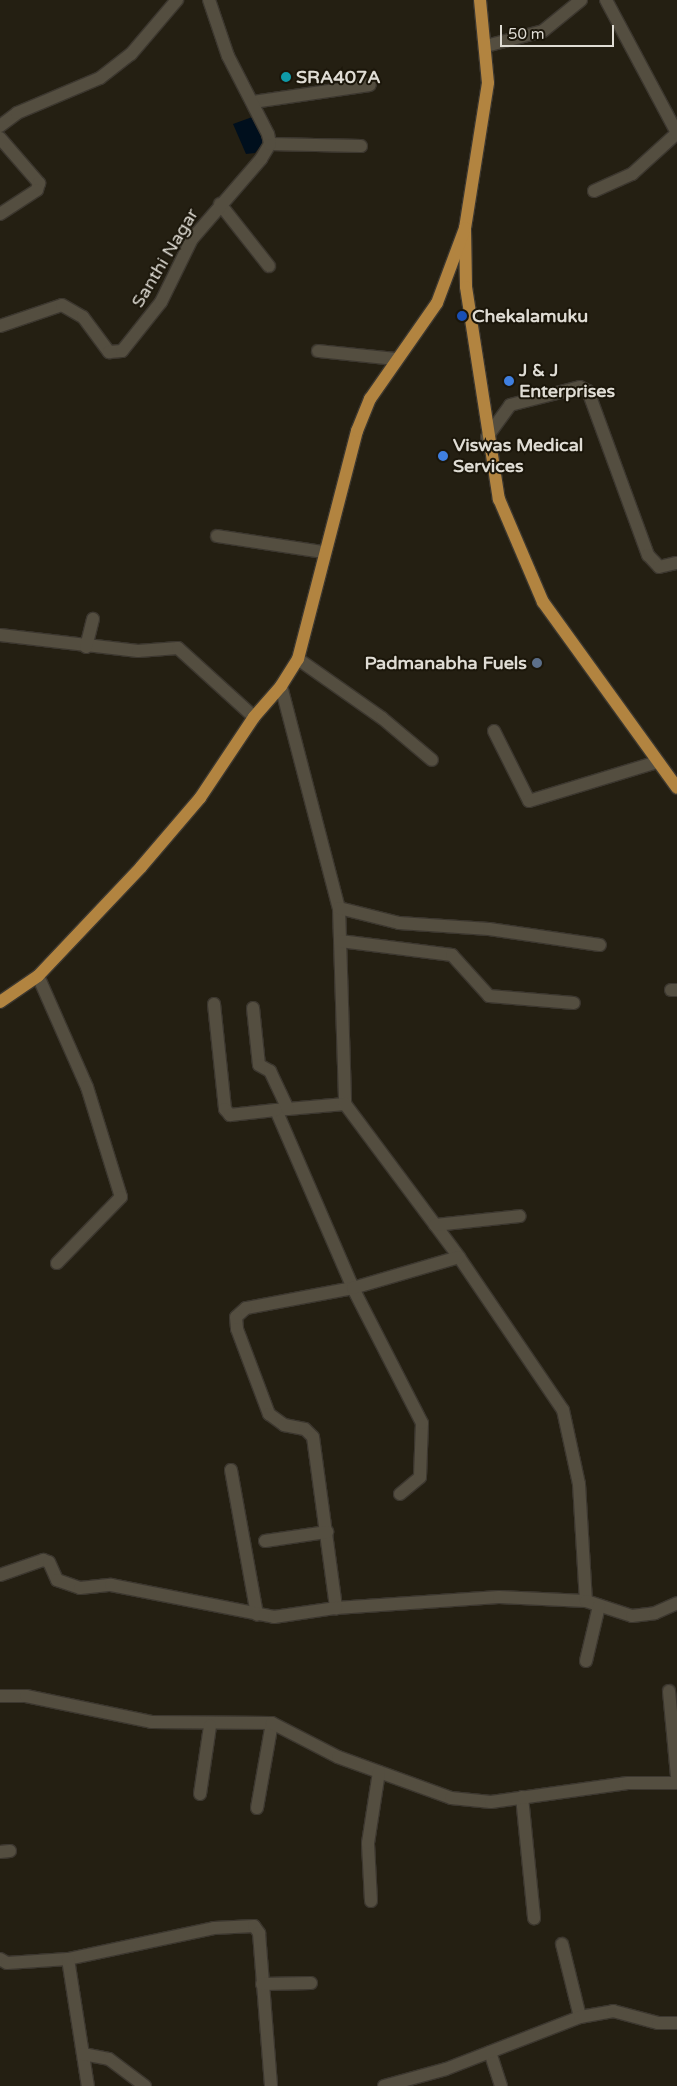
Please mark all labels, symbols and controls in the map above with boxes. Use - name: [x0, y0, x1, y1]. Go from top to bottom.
- scale bar: [502, 15, 616, 47]
- text: 50 m: [508, 25, 545, 43]
- place label: SRA407A: [296, 66, 381, 88]
- marker: SRA407A: [280, 71, 292, 83]
- street label: Santhi Nagar: [127, 204, 203, 312]
- place label: Chekalamuku: [472, 305, 588, 327]
- marker: Chekalamuku: [456, 310, 468, 322]
- place label: J & J Enterprises: [519, 360, 615, 402]
- marker: J & J Enterprises: [503, 375, 515, 387]
- place label: Viswas Medical Services: [453, 435, 583, 478]
- marker: Viswas Medical Services: [437, 450, 449, 462]
- place label: Padmanabha Fuels: [364, 652, 527, 674]
- marker: Padmanabha Fuels: [531, 657, 543, 669]

